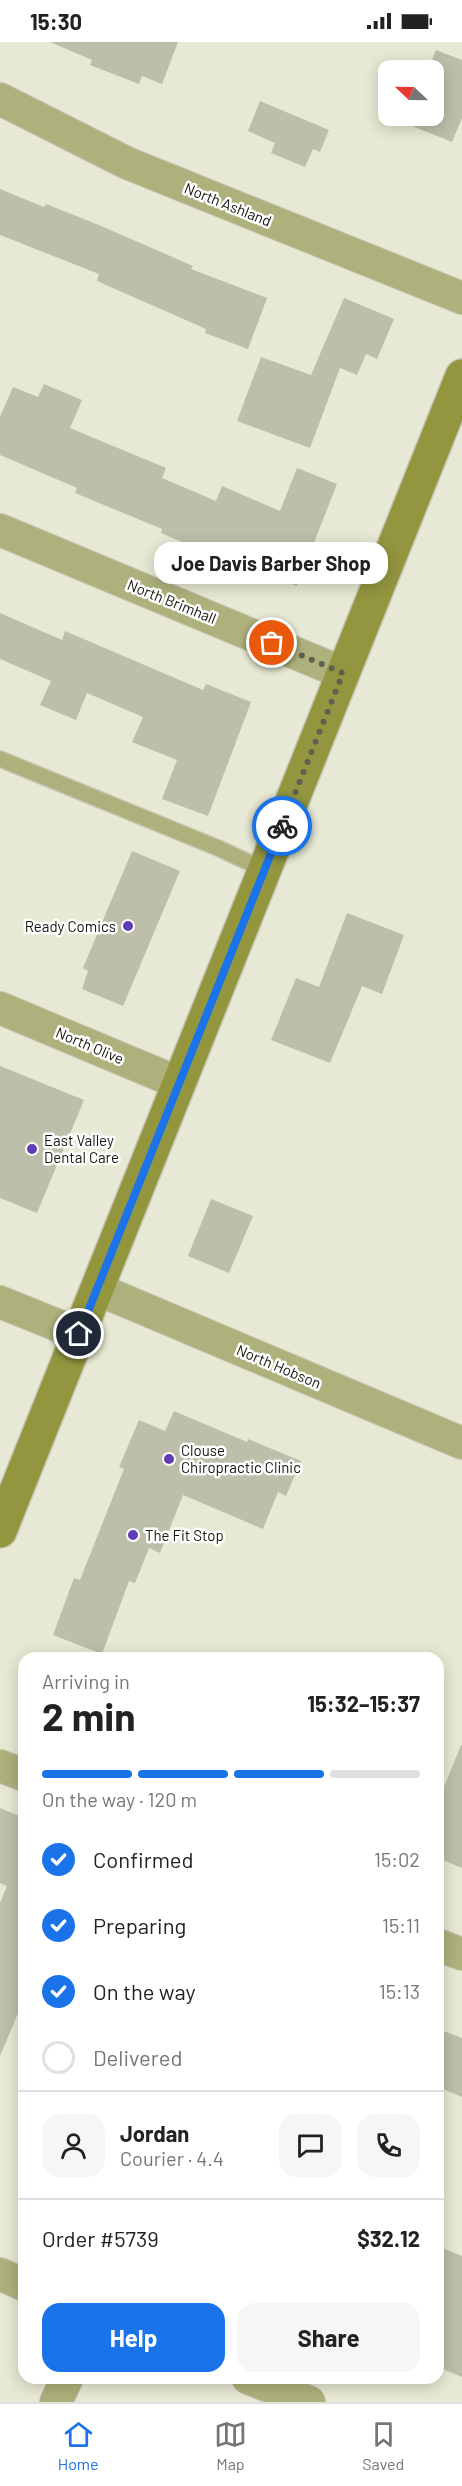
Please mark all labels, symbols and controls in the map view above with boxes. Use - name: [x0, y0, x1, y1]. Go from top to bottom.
- text: 15:30: [30, 8, 82, 34]
- north arrow: [378, 60, 444, 126]
- map controls: [378, 60, 444, 126]
- street label: North Ashland: [182, 178, 274, 230]
- callout: Joe Davis Barber Shop: [155, 541, 389, 583]
- text: Joe Davis Barber Shop: [171, 551, 371, 575]
- street label: North Brimhall: [125, 575, 219, 627]
- pin: [246, 617, 297, 668]
- icon: bag: [255, 626, 288, 659]
- courier: [252, 796, 312, 856]
- icon: bike: [266, 810, 299, 843]
- place label: Ready Comics: [25, 917, 116, 935]
- marker: Ready Comics: [121, 919, 135, 933]
- street label: North Olive: [53, 1023, 127, 1067]
- place label: East Valley Dental Care: [44, 1131, 119, 1166]
- marker: East Valley Dental Care: [25, 1142, 39, 1156]
- pin: [53, 1308, 104, 1359]
- icon: home: [62, 1317, 95, 1350]
- street label: North Hobson: [234, 1340, 324, 1392]
- place label: Clouse Chiropractic Clinic: [181, 1441, 301, 1476]
- marker: Clouse Chiropractic Clinic: [162, 1452, 176, 1466]
- place label: The Fit Stop: [145, 1526, 224, 1544]
- marker: The Fit Stop: [126, 1528, 140, 1542]
- text: Arriving in: [42, 1669, 130, 1693]
- text: 15:32–15:37: [307, 1690, 420, 1716]
- text: 2 min: [42, 1692, 135, 1739]
- text: On the way · 120 m: [42, 1787, 197, 1811]
- icon: check: [42, 1843, 75, 1876]
- text: Confirmed: [93, 1846, 193, 1872]
- text: 15:02: [374, 1847, 420, 1871]
- icon: check: [42, 1909, 75, 1942]
- text: Preparing: [93, 1912, 186, 1938]
- text: 15:11: [382, 1913, 420, 1937]
- icon: check: [42, 1975, 75, 2008]
- text: On the way: [93, 1978, 196, 2004]
- text: 15:13: [379, 1979, 420, 2003]
- text: Delivered: [93, 2044, 182, 2070]
- button: person: [42, 2114, 105, 2177]
- button: chat: [279, 2114, 342, 2177]
- button: phone: [357, 2114, 420, 2177]
- text: Jordan: [120, 2120, 189, 2146]
- text: Courier · 4.4: [120, 2146, 224, 2170]
- text: Order #5739: [42, 2225, 159, 2251]
- text: $32.12: [357, 2225, 420, 2251]
- button: Help: [42, 2303, 225, 2372]
- button: Share: [237, 2303, 420, 2372]
- tab: Home: [58, 2418, 99, 2473]
- tab: Map: [214, 2418, 247, 2473]
- tab: Saved: [362, 2418, 404, 2473]

